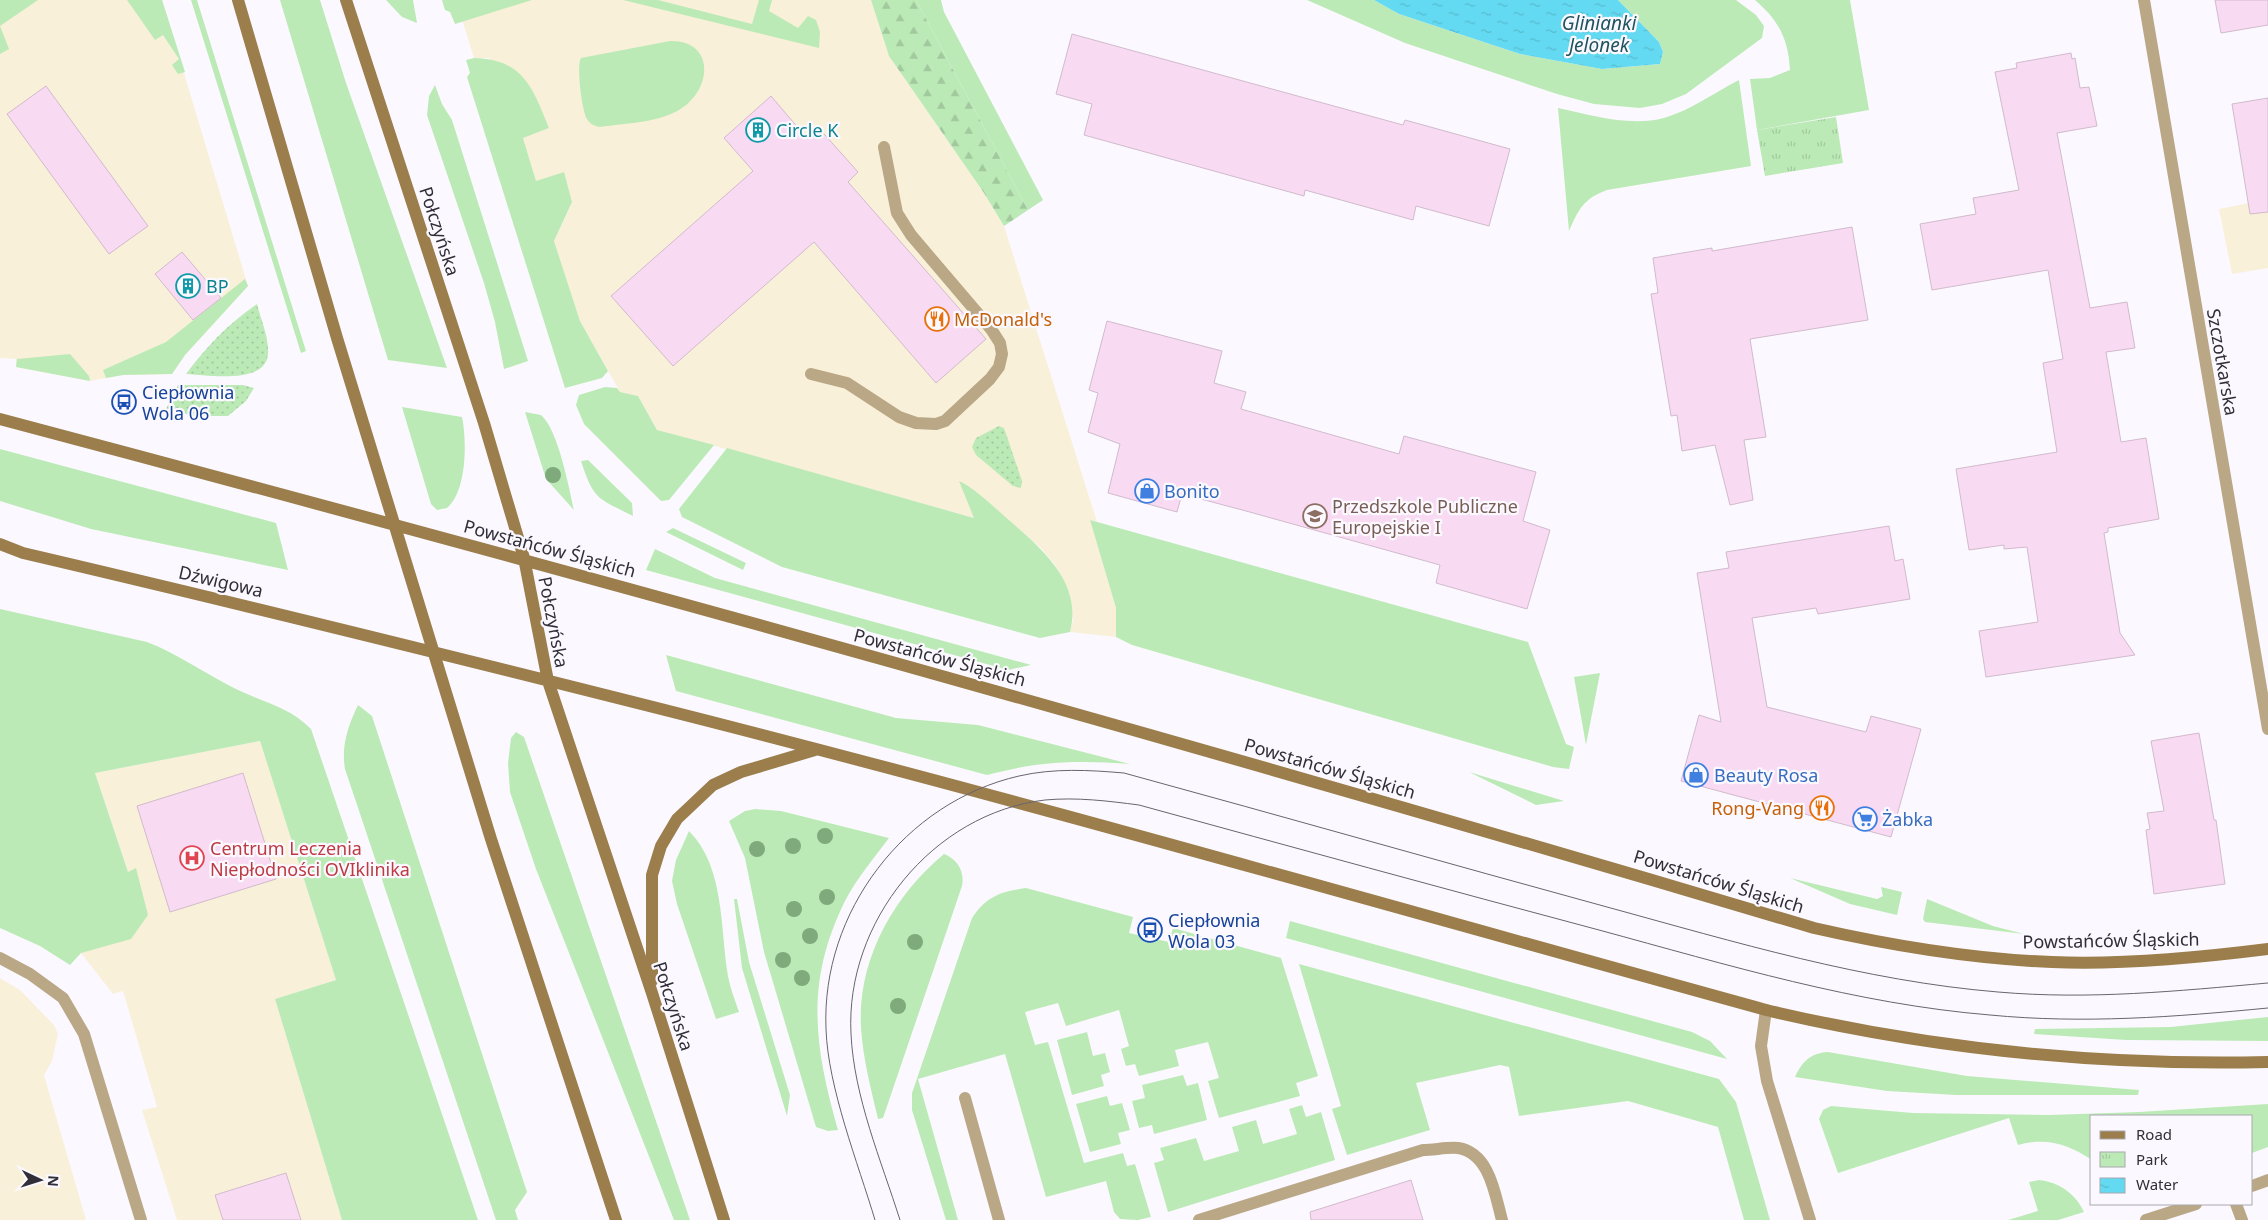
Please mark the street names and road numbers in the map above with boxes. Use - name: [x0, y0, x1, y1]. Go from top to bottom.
- street label: Połczyńska: [414, 183, 466, 279]
- street label: Szczotkarska: [2202, 307, 2244, 417]
- street label: Powstańców Śląskich: [461, 513, 639, 583]
- street label: Dźwigowa: [176, 560, 266, 602]
- street label: Połczyńska: [533, 574, 575, 670]
- street label: Powstańców Śląskich: [851, 622, 1029, 692]
- street label: Powstańców Śląskich: [1242, 732, 1418, 804]
- street label: Powstańców Śląskich: [1631, 844, 1807, 918]
- street label: Powstańców Śląskich: [2022, 926, 2200, 954]
- street label: Połczyńska: [648, 958, 700, 1054]

